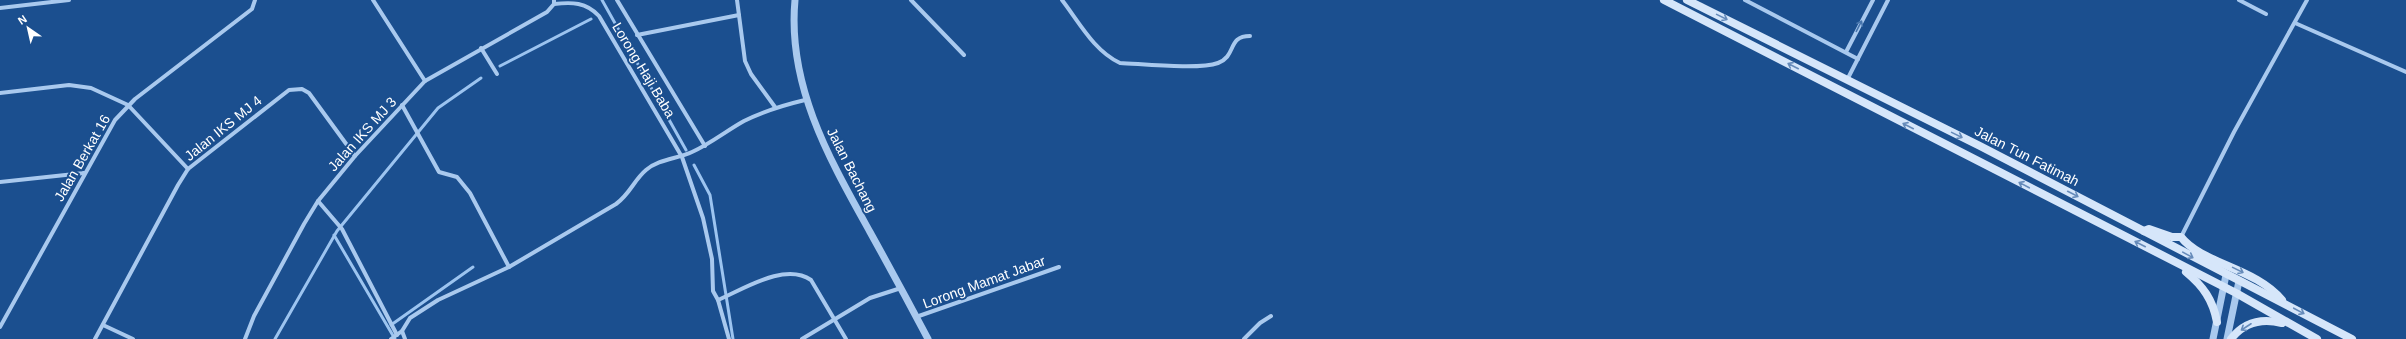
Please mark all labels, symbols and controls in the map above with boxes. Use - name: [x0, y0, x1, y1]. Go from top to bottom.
- north arrow: [8, 8, 48, 48]
- text: N: [16, 12, 29, 27]
- one-way arrow: [1715, 14, 1727, 21]
- street label: Lorong Haji Baba: [609, 20, 679, 121]
- one-way arrow: [1856, 20, 1864, 32]
- one-way arrow: [1787, 62, 1799, 70]
- street label: Jalan IKS MJ 4: [181, 92, 265, 164]
- street label: Jalan IKS MJ 3: [325, 94, 400, 174]
- street label: Jalan Berkat 16: [51, 112, 113, 204]
- one-way arrow: [1902, 122, 1914, 129]
- street label: Jalan Tun Fatimah: [1972, 123, 2082, 189]
- street label: Jalan Bachang: [824, 125, 880, 215]
- one-way arrow: [1951, 132, 1963, 139]
- one-way arrow: [2018, 181, 2030, 188]
- one-way arrow: [2067, 191, 2079, 198]
- one-way arrow: [2134, 240, 2146, 248]
- one-way arrow: [2182, 251, 2194, 259]
- street label: Lorong Mamat Jabar: [921, 252, 1048, 312]
- one-way arrow: [2232, 267, 2244, 274]
- one-way arrow: [2292, 308, 2304, 316]
- one-way arrow: [2240, 322, 2251, 331]

